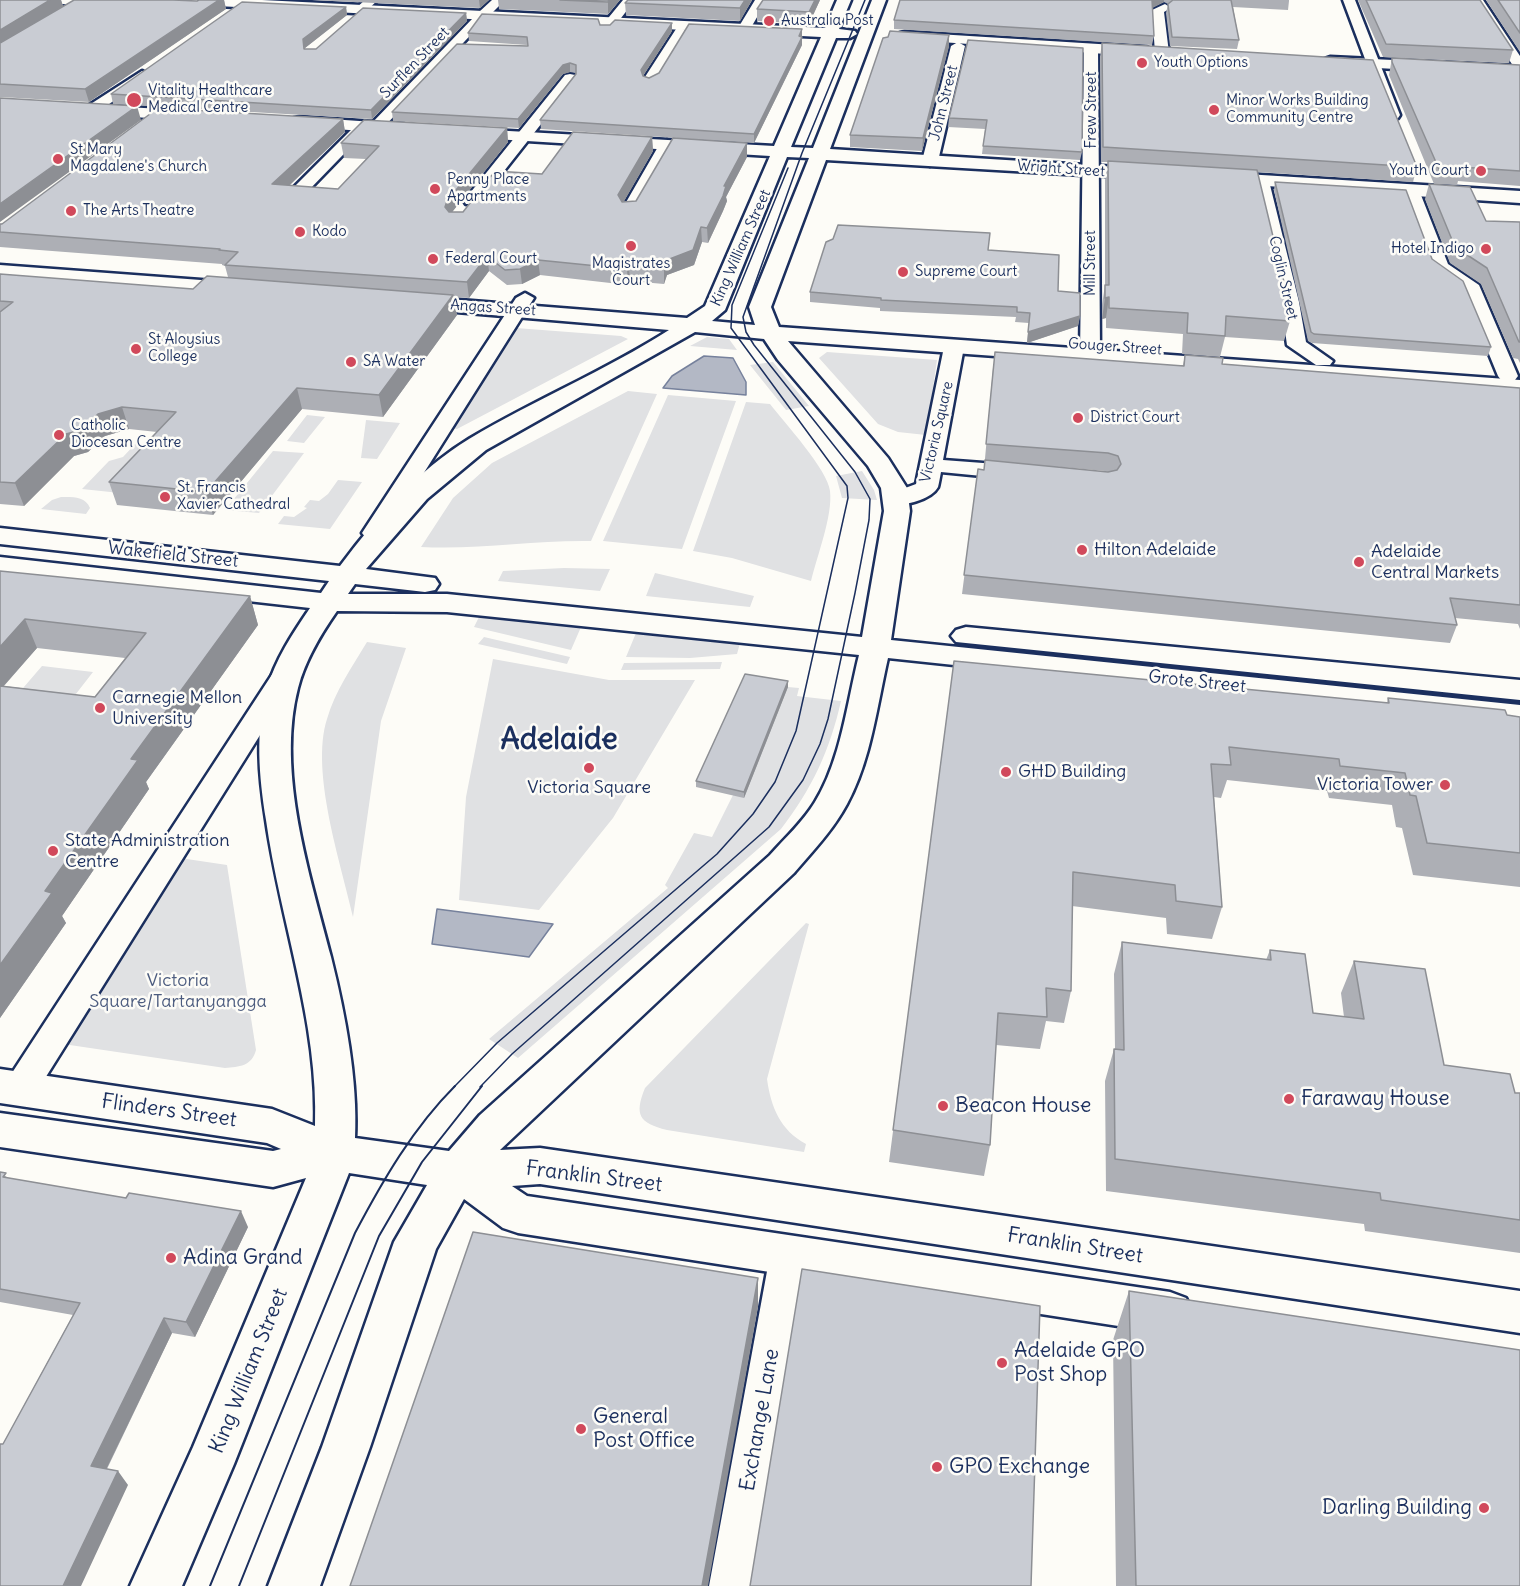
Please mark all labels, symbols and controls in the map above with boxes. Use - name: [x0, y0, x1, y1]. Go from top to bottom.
- place label: Australia Post: [781, 12, 874, 30]
- marker: Australia Post: [762, 14, 776, 28]
- street label: Surflen Street: [377, 24, 453, 102]
- place label: Youth Options: [1154, 54, 1248, 72]
- marker: Youth Options: [1135, 56, 1149, 70]
- street label: John Street: [926, 63, 962, 143]
- street label: Frew Street: [1083, 71, 1101, 149]
- place label: Vitality Healthcare Medical Centre: [148, 82, 272, 117]
- marker: Vitality Healthcare Medical Centre: [125, 91, 143, 109]
- place label: Minor Works Building Community Centre: [1226, 92, 1369, 127]
- marker: Minor Works Building Community Centre: [1207, 103, 1221, 117]
- place label: St Mary Magdalene's Church: [70, 141, 207, 176]
- marker: St Mary Magdalene's Church: [51, 152, 65, 166]
- street label: Wright Street: [1016, 157, 1106, 181]
- place label: Youth Court: [1389, 162, 1469, 180]
- marker: Youth Court: [1474, 164, 1488, 178]
- place label: Penny Place Apartments: [447, 171, 529, 206]
- marker: Penny Place Apartments: [428, 182, 442, 196]
- street label: King William Street: [707, 187, 775, 309]
- place label: The Arts Theatre: [83, 202, 194, 220]
- marker: The Arts Theatre: [64, 204, 78, 218]
- place label: Kodo: [312, 223, 347, 241]
- marker: Kodo: [293, 225, 307, 239]
- street label: Mill Street: [1082, 230, 1100, 296]
- street label: Coglin Street: [1265, 234, 1301, 322]
- marker: Magistrates Court: [624, 239, 638, 253]
- place label: Hotel Indigo: [1391, 240, 1474, 258]
- marker: Hotel Indigo: [1479, 242, 1493, 256]
- place label: Federal Court: [445, 250, 537, 268]
- marker: Federal Court: [426, 252, 440, 266]
- place label: Magistrates Court: [592, 255, 670, 290]
- place label: Supreme Court: [915, 263, 1017, 281]
- marker: Supreme Court: [896, 265, 910, 279]
- street label: Angas Street: [450, 296, 536, 320]
- place label: St Aloysius College: [148, 331, 220, 366]
- street label: Gouger Street: [1067, 335, 1163, 359]
- marker: St Aloysius College: [129, 342, 143, 356]
- place label: SA Water: [363, 353, 425, 371]
- marker: SA Water: [344, 355, 358, 369]
- street label: Victoria Square: [917, 380, 957, 484]
- place label: District Court: [1090, 409, 1180, 427]
- marker: District Court: [1071, 411, 1085, 425]
- place label: Catholic Diocesan Centre: [71, 417, 181, 452]
- marker: Catholic Diocesan Centre: [52, 428, 66, 442]
- place label: St. Francis Xavier Cathedral: [177, 479, 290, 514]
- marker: St. Francis Xavier Cathedral: [158, 490, 172, 504]
- street label: Wakefield Street: [107, 537, 239, 573]
- place label: Hilton Adelaide: [1094, 539, 1216, 561]
- place label: Adelaide Central Markets: [1371, 541, 1499, 584]
- marker: Hilton Adelaide: [1075, 543, 1089, 557]
- marker: Adelaide Central Markets: [1352, 555, 1366, 569]
- street label: Grote Street: [1147, 666, 1247, 698]
- place label: Carnegie Mellon University: [112, 687, 242, 730]
- marker: Carnegie Mellon University: [93, 701, 107, 715]
- district label: Adelaide: [500, 722, 618, 758]
- marker: Victoria Square: [582, 761, 596, 775]
- place label: GHD Building: [1018, 761, 1126, 783]
- marker: GHD Building: [999, 765, 1013, 779]
- place label: Victoria Tower: [1317, 774, 1433, 796]
- place label: Victoria Square: [527, 777, 651, 799]
- marker: Victoria Tower: [1438, 778, 1452, 792]
- place label: State Administration Centre: [65, 830, 230, 872]
- marker: State Administration Centre: [46, 844, 60, 858]
- park label: Victoria Square/Tartanyangga: [89, 970, 267, 1012]
- place label: Faraway House: [1301, 1086, 1450, 1112]
- street label: Flinders Street: [100, 1089, 238, 1133]
- marker: Faraway House: [1282, 1092, 1296, 1106]
- place label: Beacon House: [955, 1093, 1091, 1119]
- marker: Beacon House: [936, 1099, 950, 1113]
- street label: Franklin Street: [525, 1156, 663, 1198]
- street label: Franklin Street: [1005, 1223, 1145, 1269]
- place label: Adina Grand: [183, 1245, 303, 1271]
- marker: Adina Grand: [164, 1251, 178, 1265]
- street label: King William Street: [204, 1285, 294, 1457]
- place label: Adelaide GPO Post Shop: [1014, 1338, 1145, 1388]
- street label: Exchange Lane: [735, 1347, 785, 1493]
- marker: Adelaide GPO Post Shop: [995, 1356, 1009, 1370]
- place label: General Post Office: [593, 1404, 695, 1454]
- marker: General Post Office: [574, 1422, 588, 1436]
- place label: GPO Exchange: [949, 1454, 1090, 1480]
- marker: GPO Exchange: [930, 1460, 944, 1474]
- place label: Darling Building: [1322, 1495, 1472, 1521]
- marker: Darling Building: [1477, 1501, 1491, 1515]

